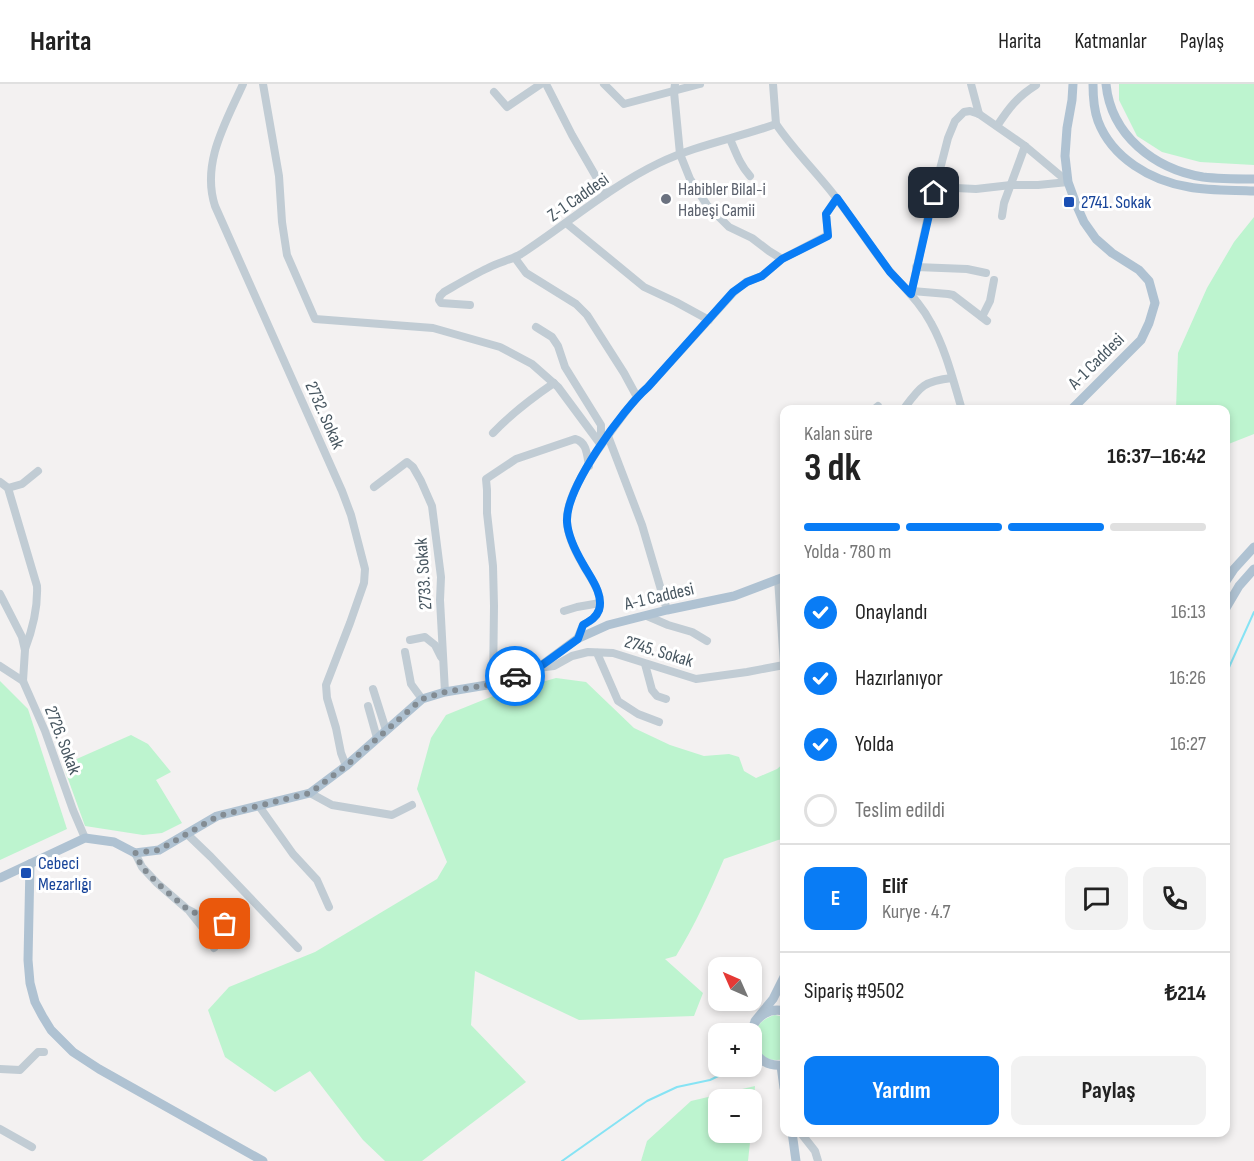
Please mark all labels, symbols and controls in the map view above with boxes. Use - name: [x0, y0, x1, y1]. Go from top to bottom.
- text: Harita: [30, 25, 91, 58]
- text: Harita: [998, 29, 1041, 54]
- text: Katmanlar: [1074, 29, 1147, 54]
- text: Paylaş: [1180, 29, 1224, 54]
- pin: [908, 167, 959, 218]
- street label: Z-1 Caddesi: [544, 169, 613, 226]
- icon: home: [917, 176, 950, 209]
- place label: Habibler Bilal-i Habeşi Camii: [678, 179, 766, 221]
- marker: Habibler Bilal-i Habeşi Camii: [659, 192, 673, 206]
- place label: 2741. Sokak: [1081, 192, 1151, 213]
- marker: 2741. Sokak: [1062, 195, 1076, 209]
- street label: A-1 Caddesi: [1063, 329, 1129, 394]
- street label: 2732. Sokak: [300, 378, 349, 452]
- text: Kalan süre: [804, 422, 873, 446]
- text: 16:37–16:42: [1107, 443, 1206, 470]
- text: 3 dk: [804, 445, 861, 492]
- street label: 2733. Sokak: [411, 537, 436, 611]
- text: Yolda · 780 m: [804, 540, 891, 564]
- street label: A-1 Caddesi: [621, 578, 696, 615]
- icon: check: [804, 596, 837, 629]
- text: Onaylandı: [855, 599, 927, 626]
- text: 16:13: [1171, 600, 1206, 624]
- street label: 2745. Sokak: [622, 631, 696, 672]
- courier: [485, 646, 545, 706]
- icon: car: [499, 660, 532, 693]
- icon: check: [804, 662, 837, 695]
- text: Hazırlanıyor: [855, 665, 943, 692]
- text: 16:26: [1169, 666, 1206, 690]
- street label: 2726. Sokak: [40, 703, 85, 777]
- icon: check: [804, 728, 837, 761]
- text: Yolda: [855, 731, 894, 758]
- text: 16:27: [1170, 732, 1206, 756]
- text: Teslim edildi: [855, 797, 945, 824]
- place label: Cebeci Mezarlığı: [38, 853, 92, 895]
- marker: Cebeci Mezarlığı: [19, 866, 33, 880]
- button: chat: [1065, 867, 1128, 930]
- button: phone: [1143, 867, 1206, 930]
- text: Elif: [882, 873, 908, 900]
- text: E: [831, 885, 840, 912]
- pin: [199, 898, 250, 949]
- text: Kurye · 4.7: [882, 900, 951, 924]
- icon: bag: [208, 907, 241, 940]
- north arrow: [708, 957, 762, 1011]
- map controls: [708, 957, 762, 1143]
- text: Sipariş #9502: [804, 978, 904, 1005]
- text: ₺214: [1165, 980, 1206, 1007]
- button: +: [708, 1023, 762, 1077]
- button: Yardım: [804, 1056, 999, 1125]
- button: Paylaş: [1011, 1056, 1206, 1125]
- button: −: [708, 1089, 762, 1143]

